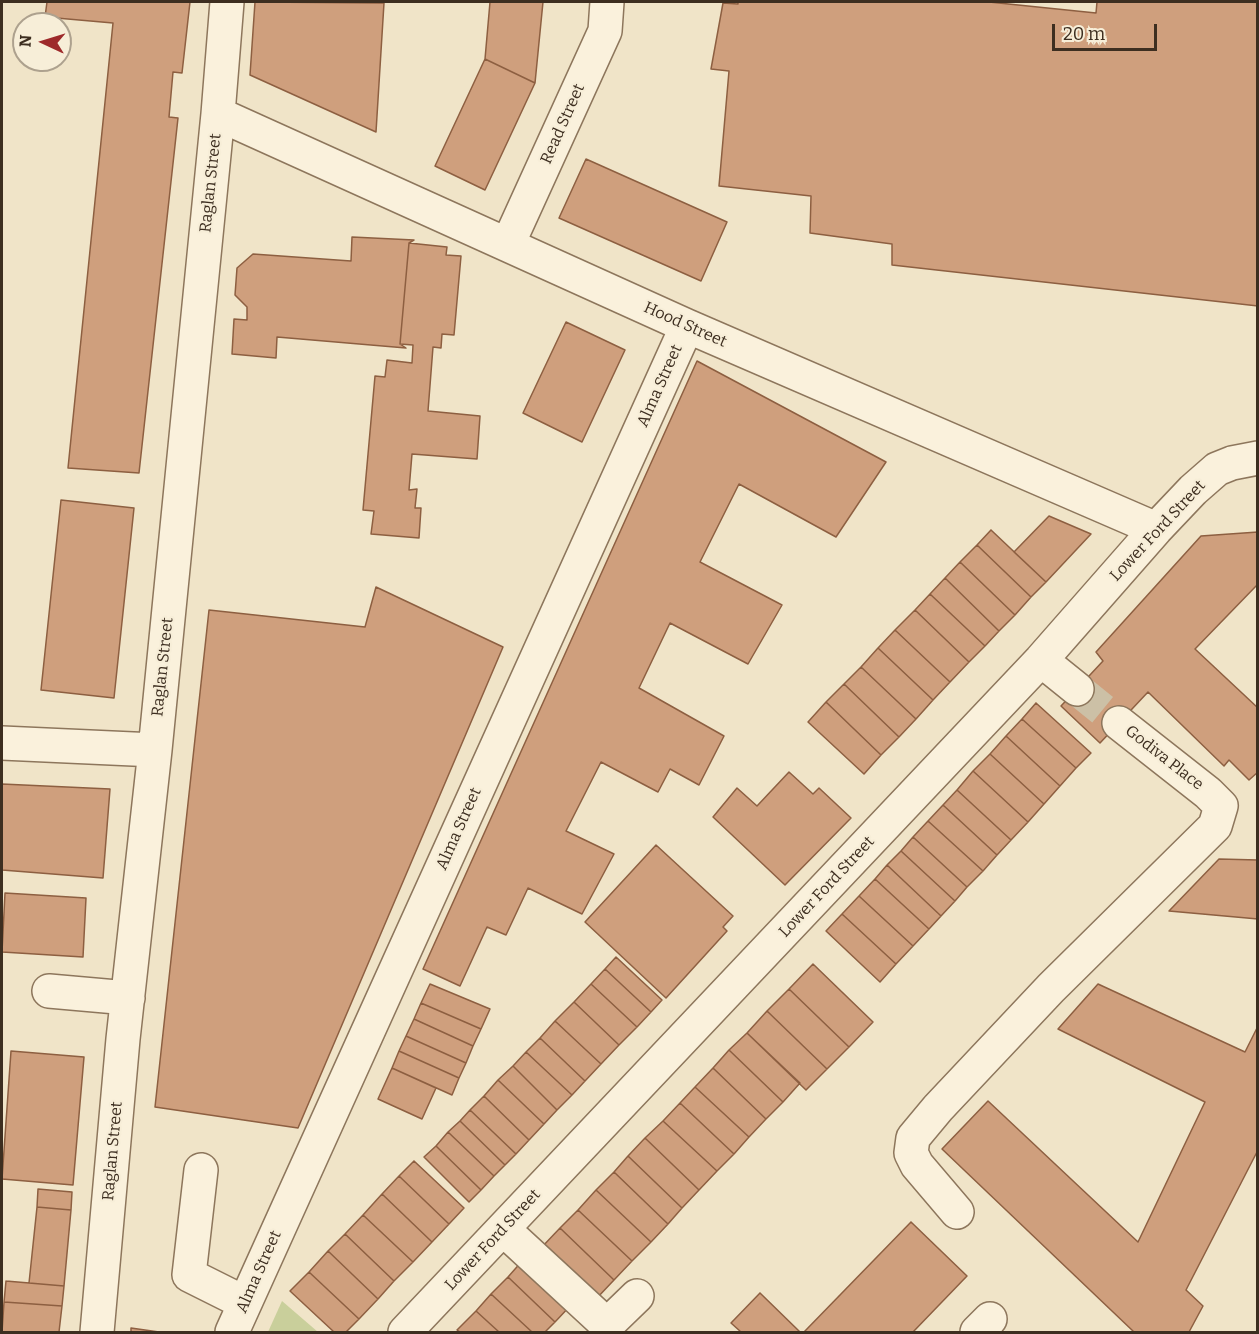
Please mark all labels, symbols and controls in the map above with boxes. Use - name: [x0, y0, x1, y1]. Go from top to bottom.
- north arrow: [12, 12, 72, 72]
- scale bar: [1055, 12, 1160, 50]
- text: 20 m: [1063, 23, 1105, 45]
- text: N: [16, 34, 35, 48]
- street label: Read Street: [537, 81, 589, 167]
- street label: Raglan Street: [196, 133, 226, 233]
- street label: Hood Street: [641, 298, 729, 352]
- street label: Alma Street: [633, 342, 687, 430]
- street label: Lower Ford Street: [1106, 477, 1210, 585]
- street label: Raglan Street: [148, 617, 178, 717]
- street label: Godiva Place: [1121, 721, 1207, 795]
- street label: Alma Street: [432, 785, 486, 873]
- street label: Lower Ford Street: [775, 833, 879, 941]
- street label: Raglan Street: [99, 1101, 127, 1201]
- street label: Lower Ford Street: [441, 1186, 545, 1294]
- street label: Alma Street: [232, 1228, 286, 1316]

